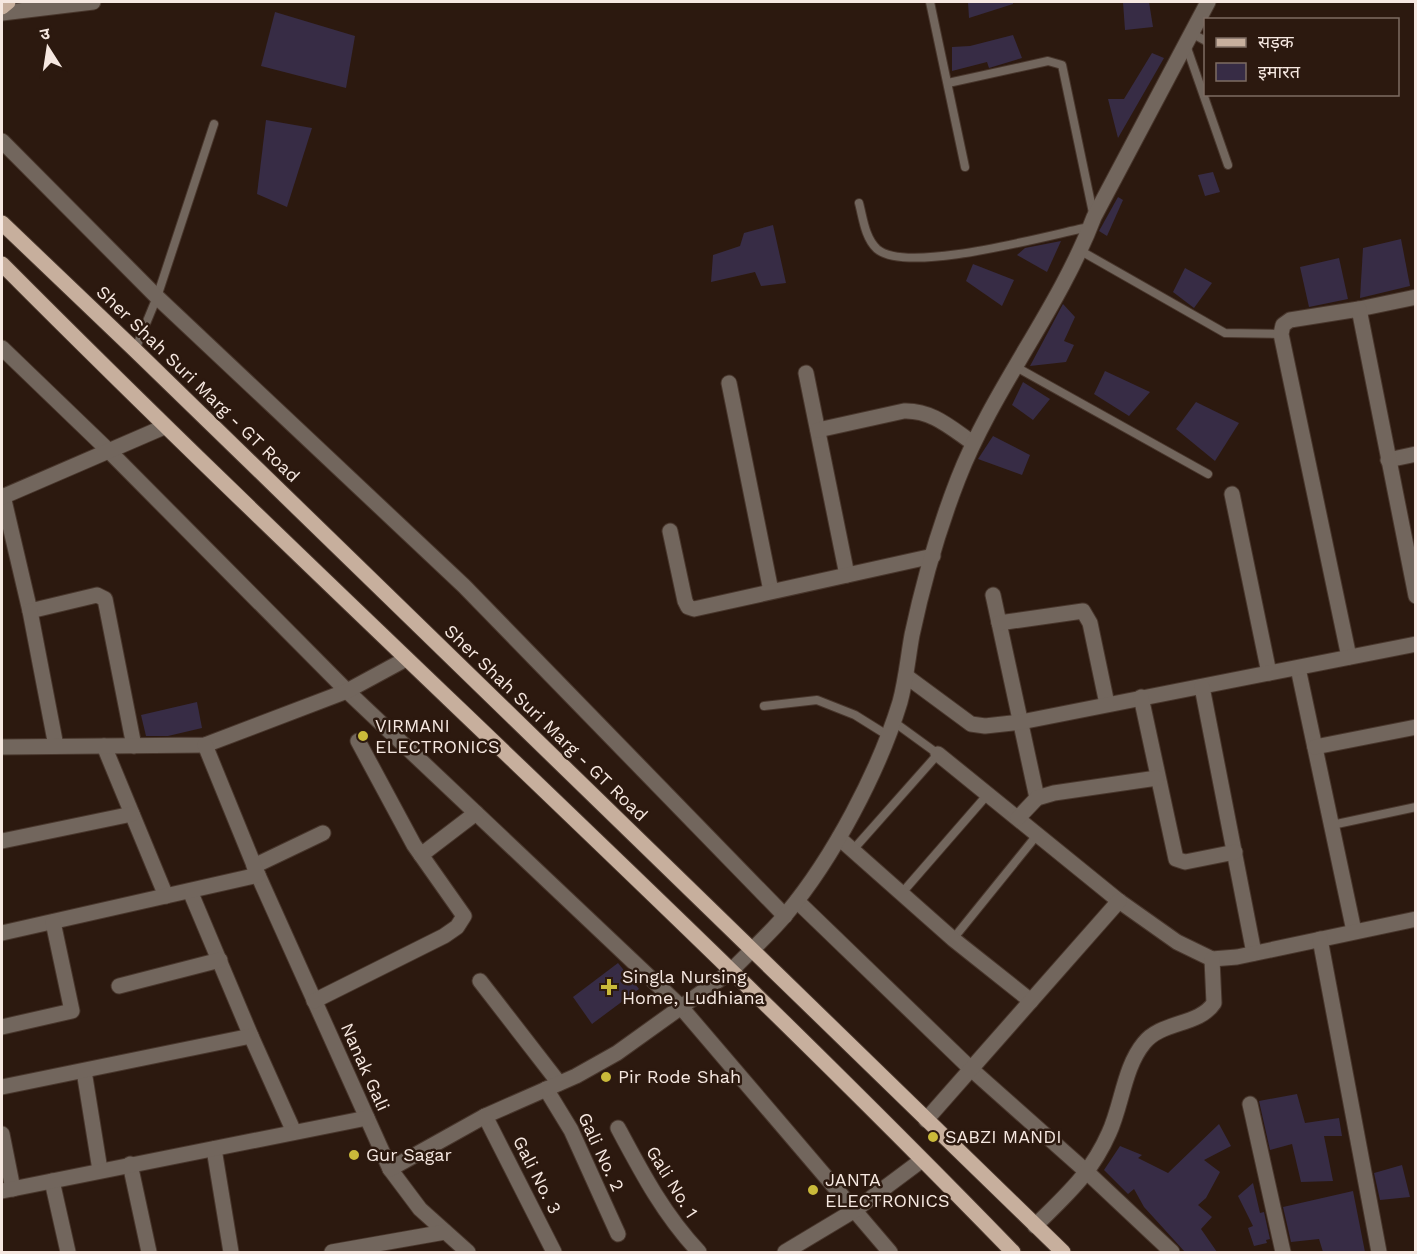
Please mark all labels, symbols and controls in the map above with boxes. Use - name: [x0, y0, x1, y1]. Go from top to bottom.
- north arrow: [18, 18, 78, 78]
- legend: [1204, 18, 1399, 96]
- text: उ: [38, 23, 52, 44]
- text: सड़क: [1258, 31, 1295, 52]
- text: इमारत: [1258, 61, 1301, 82]
- street label: Sher Shah Suri Marg - GT Road: [93, 281, 304, 486]
- street label: Sher Shah Suri Marg - GT Road: [441, 620, 652, 825]
- place label: VIRMANI ELECTRONICS: [375, 715, 499, 757]
- marker: VIRMANI ELECTRONICS: [356, 729, 370, 743]
- place label: Singla Nursing Home, Ludhiana: [622, 966, 765, 1008]
- marker: Singla Nursing Home, Ludhiana: [600, 978, 618, 996]
- street label: Nanak Gali: [337, 1020, 394, 1114]
- place label: Pir Rode Shah: [618, 1066, 741, 1087]
- marker: Pir Rode Shah: [599, 1070, 613, 1084]
- street label: Gali No. 2: [574, 1109, 629, 1195]
- place label: SABZI MANDI: [945, 1126, 1062, 1147]
- marker: SABZI MANDI: [926, 1130, 940, 1144]
- street label: Gali No. 3: [509, 1132, 566, 1217]
- street label: Gali No. 1: [642, 1142, 703, 1222]
- place label: Gur Sagar: [366, 1144, 452, 1165]
- marker: Gur Sagar: [347, 1148, 361, 1162]
- place label: JANTA ELECTRONICS: [825, 1169, 949, 1211]
- marker: JANTA ELECTRONICS: [806, 1183, 820, 1197]

